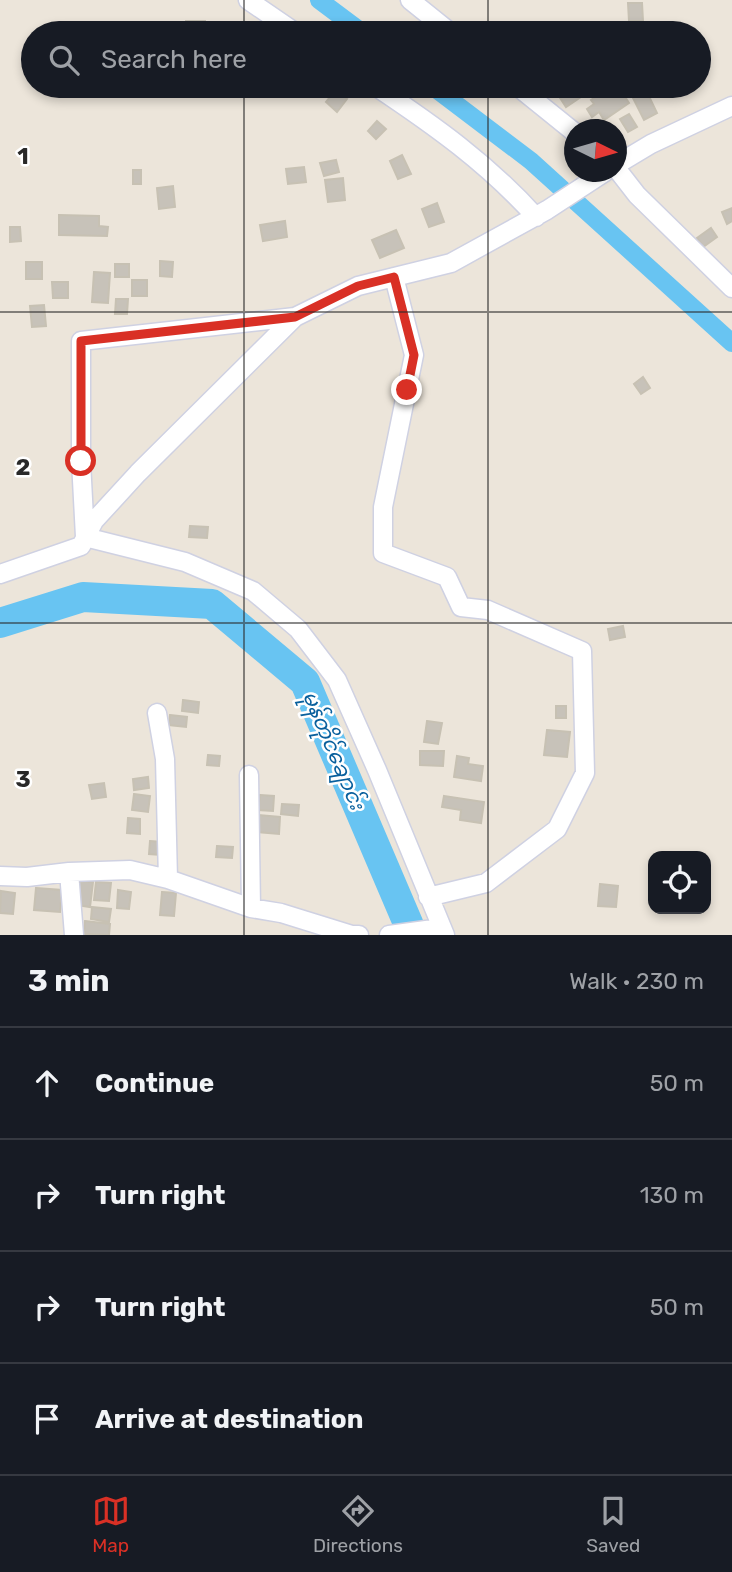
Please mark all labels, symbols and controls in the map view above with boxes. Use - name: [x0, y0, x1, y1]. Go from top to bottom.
- search box: [21, 21, 711, 98]
- icon: search: [45, 41, 83, 79]
- text: Search here: [101, 44, 247, 75]
- north arrow: [564, 119, 627, 182]
- text: 1: [17, 142, 29, 170]
- route end: [391, 374, 422, 405]
- route start: [65, 445, 96, 476]
- text: 2: [16, 453, 30, 481]
- water label: မုန်တိုင်ချောင်း: [293, 686, 373, 817]
- text: 3: [15, 765, 31, 793]
- map controls: [648, 851, 711, 914]
- button: locate: [648, 851, 711, 914]
- text: 3 min: [28, 963, 110, 999]
- text: Walk · 230 m: [569, 967, 704, 995]
- icon: ahead: [28, 1064, 66, 1102]
- text: Continue: [95, 1068, 214, 1099]
- text: 50 m: [650, 1069, 704, 1097]
- icon: right: [28, 1176, 66, 1214]
- text: Turn right: [95, 1180, 225, 1211]
- text: 130 m: [640, 1181, 704, 1209]
- icon: right: [28, 1288, 66, 1326]
- text: Turn right: [95, 1292, 225, 1323]
- text: 50 m: [650, 1293, 704, 1321]
- icon: arrive: [28, 1400, 66, 1438]
- text: Arrive at destination: [95, 1404, 363, 1435]
- tab: Map: [92, 1492, 130, 1557]
- tab: Directions: [313, 1492, 403, 1557]
- tab: Saved: [586, 1492, 640, 1557]

